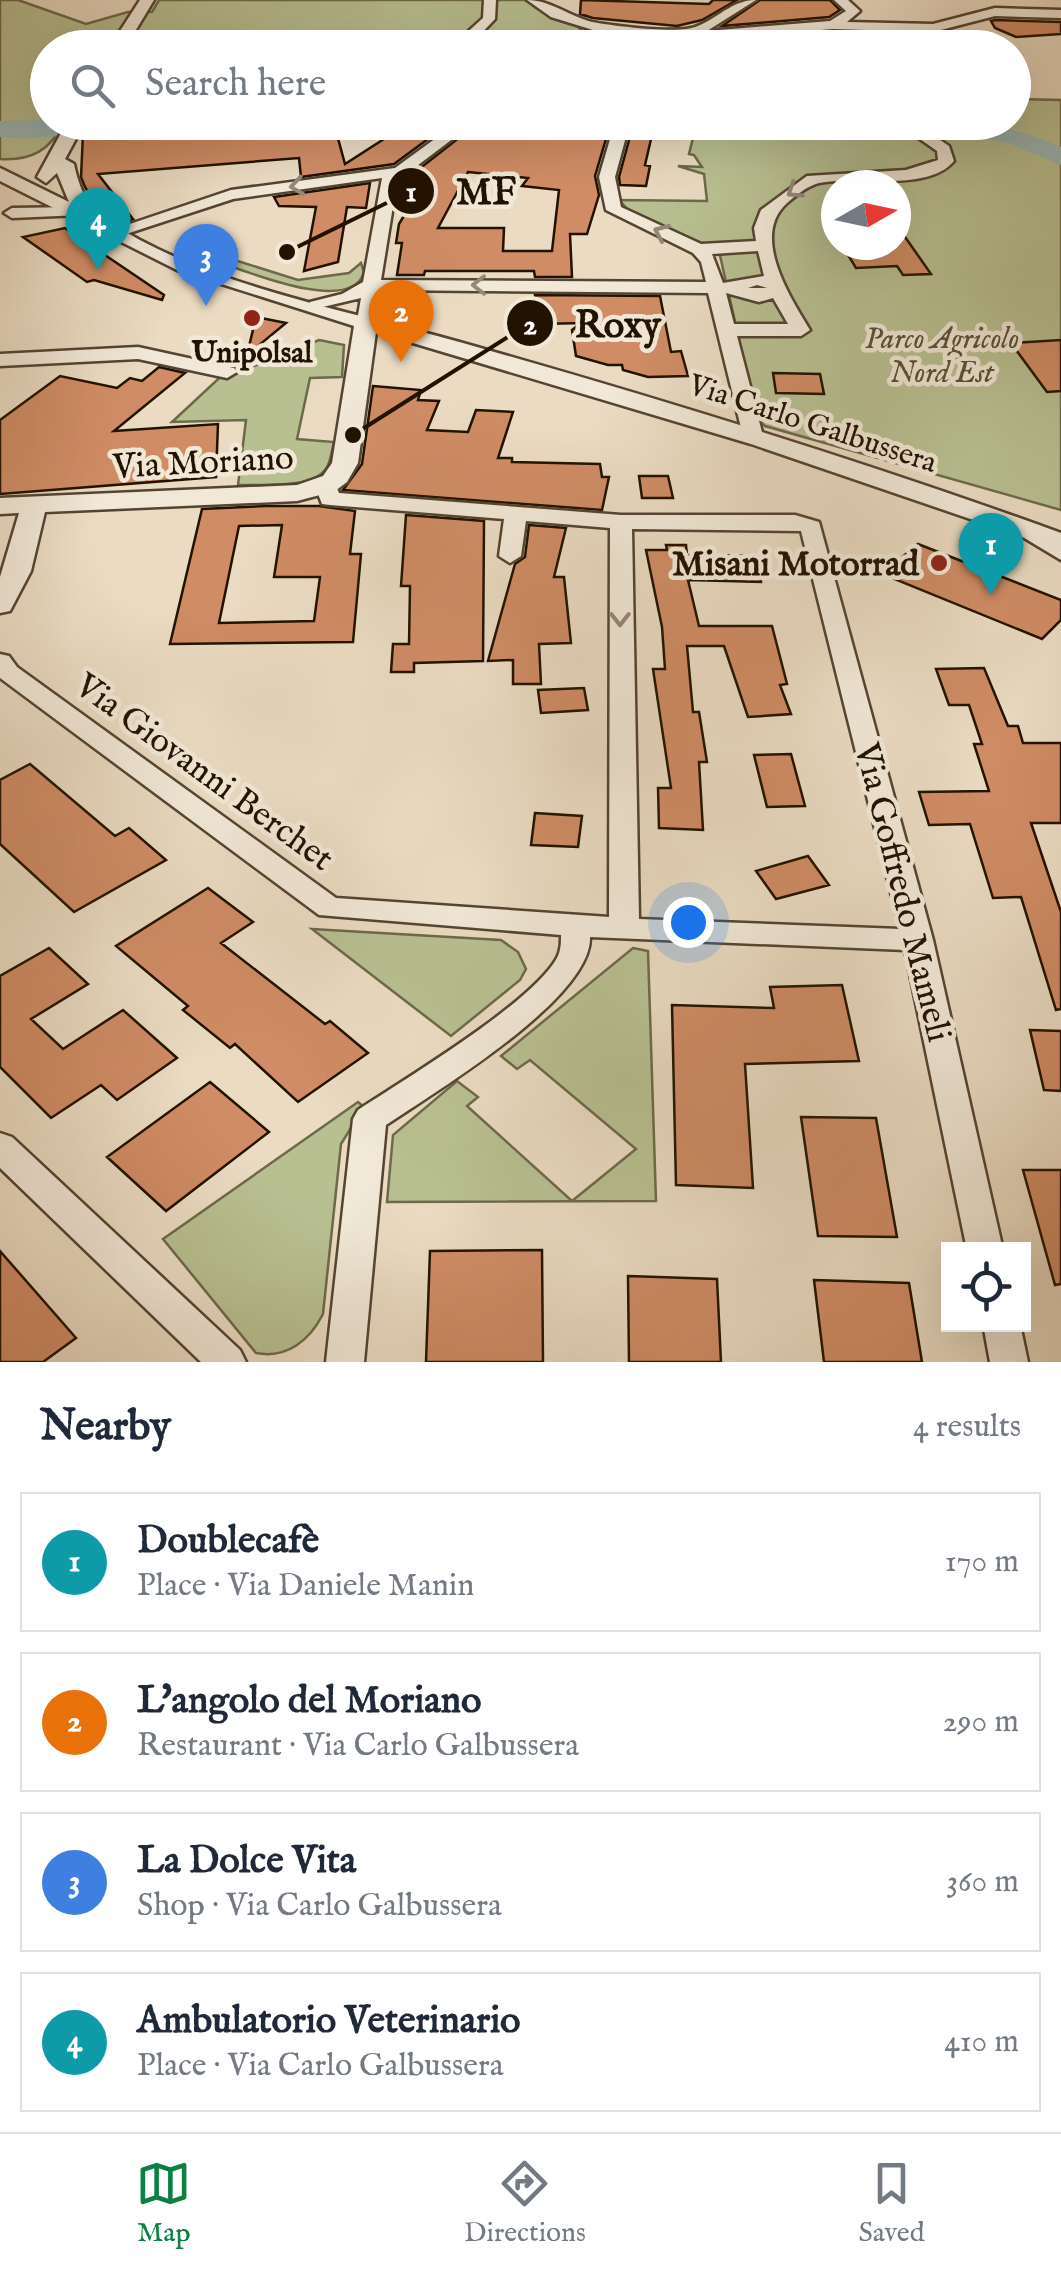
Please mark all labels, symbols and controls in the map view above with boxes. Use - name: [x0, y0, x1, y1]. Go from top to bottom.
- search box: [30, 30, 1031, 140]
- icon: search: [65, 58, 120, 113]
- text: Search here: [145, 61, 326, 109]
- callout: MF: [386, 157, 536, 225]
- text: MF: [456, 170, 516, 218]
- north arrow: [821, 170, 911, 260]
- one-way arrow: [289, 174, 305, 195]
- text: 1: [405, 174, 417, 212]
- one-way arrow: [786, 179, 804, 198]
- pin: 4: [66, 188, 130, 270]
- pin: 3: [174, 224, 238, 306]
- one-way arrow: [653, 224, 671, 244]
- one-way arrow: [471, 274, 486, 296]
- pin: 2: [368, 280, 434, 362]
- callout: Roxy: [505, 289, 681, 357]
- text: Roxy: [575, 303, 662, 351]
- marker: Unipolsal: [241, 307, 263, 329]
- text: 2: [523, 307, 537, 345]
- park label: Parco Agricolo Nord Est: [865, 321, 1019, 393]
- place label: Unipolsal: [192, 335, 313, 373]
- street label: Via Carlo Galbussera: [683, 367, 941, 483]
- street label: Via Moriano: [110, 436, 295, 491]
- pin: 1: [958, 512, 1024, 595]
- place label: Misani Motorrad: [672, 543, 920, 588]
- marker: Misani Motorrad: [928, 552, 950, 574]
- one-way arrow: [609, 612, 631, 628]
- street label: Via Giovanni Berchet: [64, 663, 342, 882]
- street label: Via Goffredo Mameli: [842, 737, 960, 1047]
- your location: [663, 897, 714, 948]
- map controls: [941, 1242, 1031, 1332]
- button: locate: [941, 1242, 1031, 1332]
- text: Nearby: [40, 1401, 171, 1454]
- text: 4 results: [913, 1407, 1021, 1448]
- text: Doublecafè: [137, 1518, 319, 1566]
- text: 1: [69, 1542, 80, 1583]
- text: 170 m: [945, 1542, 1019, 1583]
- text: Place · Via Daniele Manin: [137, 1566, 474, 1607]
- text: L'angolo del Moriano: [137, 1678, 481, 1726]
- text: 2: [67, 1702, 82, 1743]
- text: 290 m: [943, 1702, 1019, 1743]
- text: Restaurant · Via Carlo Galbussera: [137, 1726, 579, 1767]
- text: La Dolce Vita: [137, 1838, 356, 1886]
- text: 3: [69, 1862, 80, 1903]
- text: 360 m: [946, 1862, 1019, 1903]
- text: Shop · Via Carlo Galbussera: [137, 1886, 502, 1927]
- text: Ambulatorio Veterinario: [137, 1998, 521, 2046]
- text: 4: [67, 2022, 82, 2063]
- text: 410 m: [944, 2022, 1019, 2063]
- text: Place · Via Carlo Galbussera: [137, 2046, 503, 2087]
- tab: Map: [136, 2156, 191, 2251]
- tab: Directions: [464, 2156, 586, 2251]
- tab: Saved: [858, 2156, 925, 2251]

